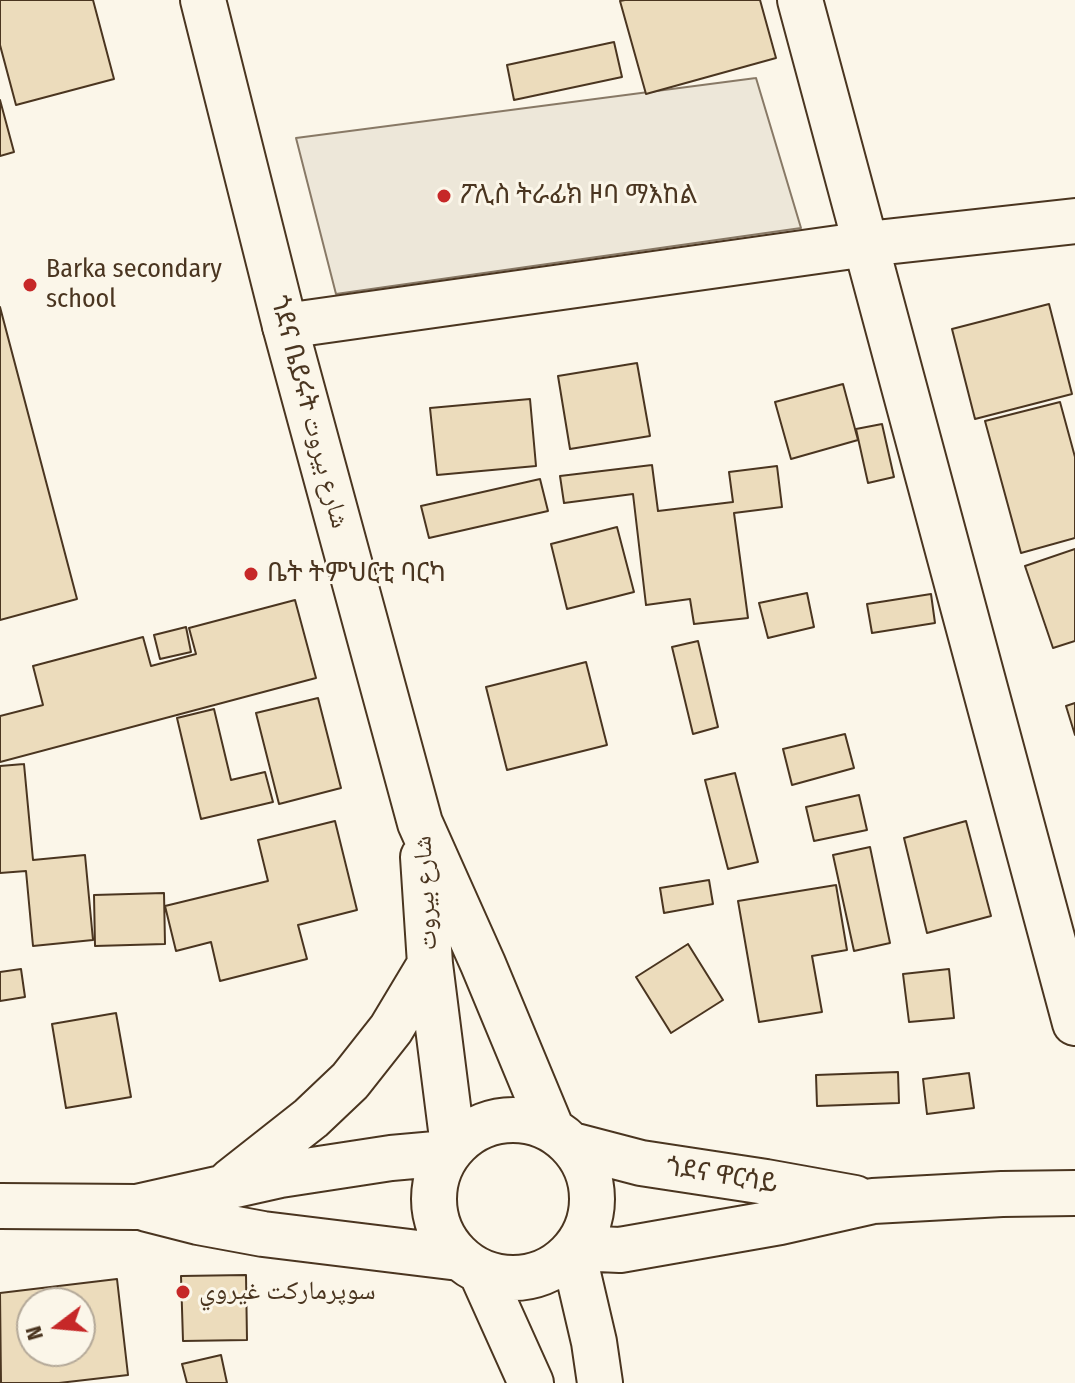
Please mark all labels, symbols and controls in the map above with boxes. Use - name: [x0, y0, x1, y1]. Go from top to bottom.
- place label: ፖሊስ ትራፊክ ዞባ ማእከል: [460, 180, 697, 212]
- marker: ፖሊስ ትራፊክ ዞባ ማእከል: [435, 187, 453, 205]
- place label: Barka secondary school: [46, 254, 222, 316]
- marker: Barka secondary school: [21, 276, 39, 294]
- street label: ጎደና ቤይሩት شارع بيروت: [263, 292, 355, 532]
- place label: ቤት ትምህርቲ ባርካ: [267, 558, 446, 590]
- marker: ቤት ትምህርቲ ባርካ: [242, 565, 260, 583]
- street label: شارع بيروت: [407, 835, 445, 951]
- street label: ጎደና ዋርሳይ: [664, 1152, 780, 1200]
- place label: سوپرمارکت غيروي: [199, 1276, 376, 1308]
- marker: سوپرمارکت غيروي: [174, 1283, 192, 1301]
- north arrow: [16, 1287, 96, 1367]
- text: N: [20, 1323, 49, 1343]

